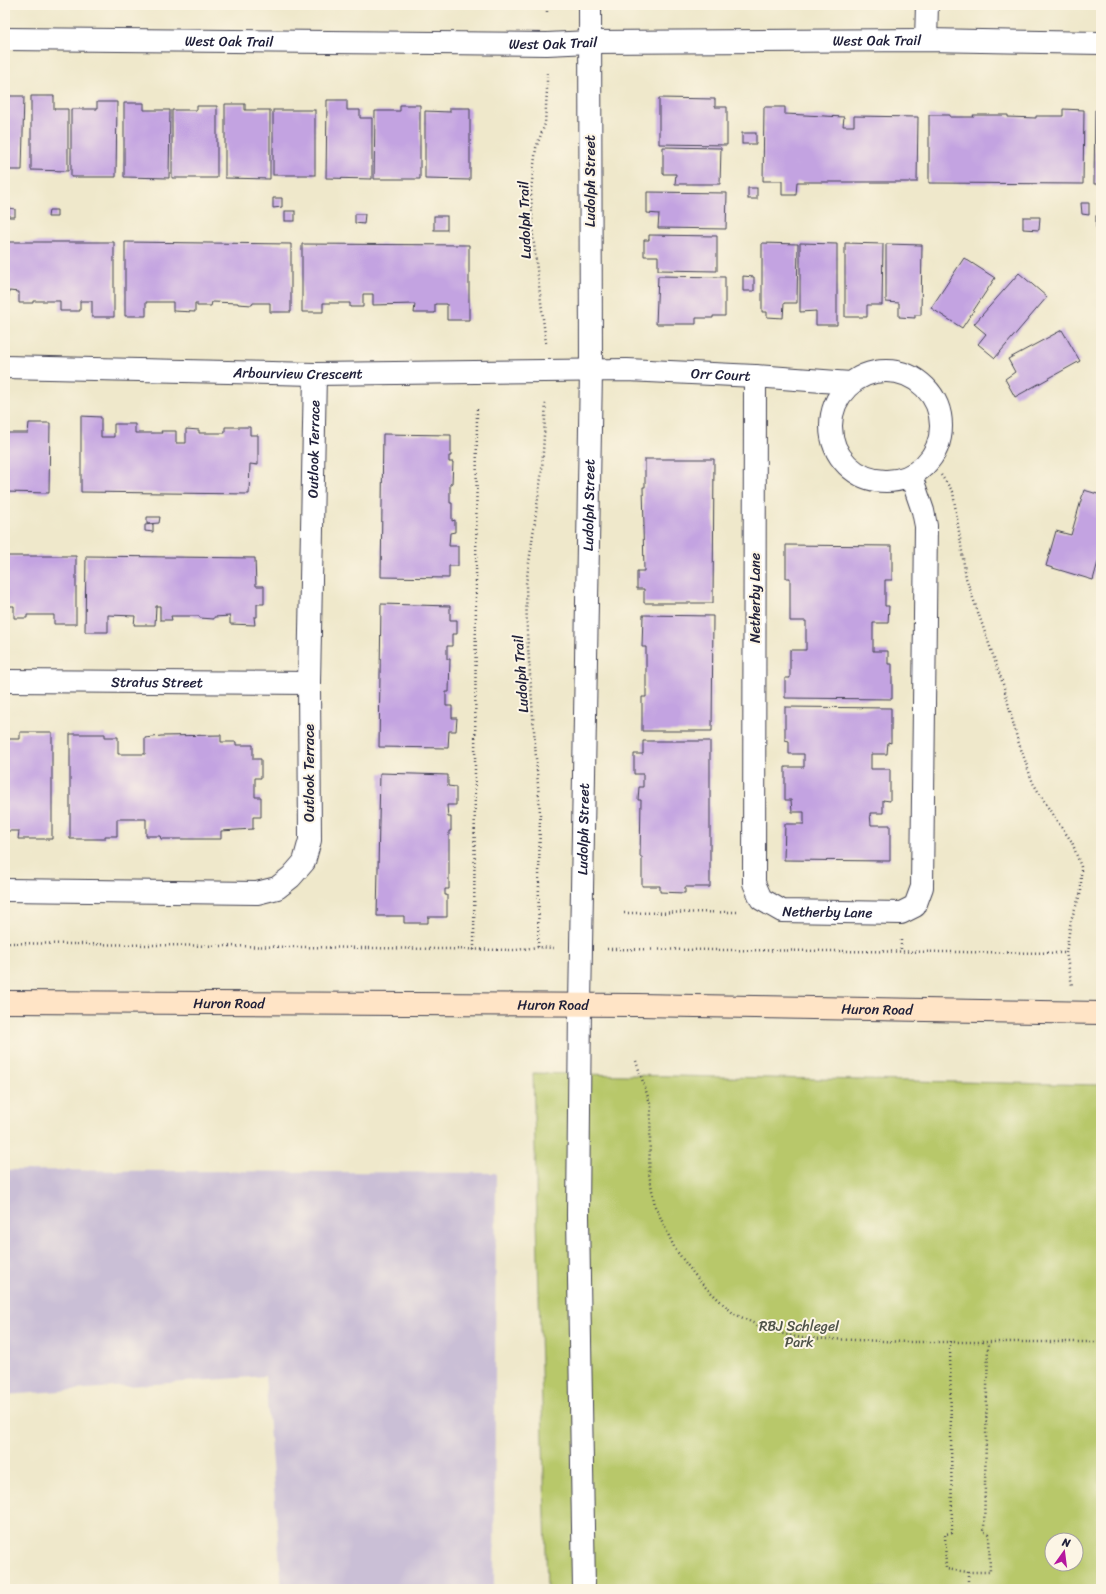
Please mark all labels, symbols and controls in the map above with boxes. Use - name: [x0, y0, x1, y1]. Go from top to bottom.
- street label: West Oak Trail: [185, 28, 274, 54]
- street label: West Oak Trail: [833, 28, 922, 53]
- street label: West Oak Trail: [509, 29, 598, 57]
- street label: Ludolph Street: [578, 135, 603, 227]
- street label: Ludolph Trail: [511, 180, 539, 259]
- street label: Arbourview Crescent: [232, 360, 363, 387]
- street label: Orr Court: [690, 361, 751, 388]
- street label: Outlook Terrace: [300, 400, 327, 498]
- street label: Ludolph Street: [575, 459, 602, 551]
- street label: Netherby Lane: [743, 553, 768, 643]
- street label: Ludolph Trail: [506, 633, 536, 714]
- street label: Stratus Street: [111, 669, 203, 695]
- street label: Outlook Terrace: [297, 724, 322, 822]
- street label: Ludolph Street: [570, 783, 596, 875]
- street label: Netherby Lane: [782, 899, 873, 925]
- street label: Huron Road: [193, 990, 266, 1016]
- street label: Huron Road: [517, 992, 590, 1017]
- street label: Huron Road: [841, 996, 914, 1022]
- park label: RBJ Schlegel Park: [759, 1314, 840, 1355]
- north arrow: [1044, 1532, 1084, 1572]
- text: N: [1059, 1532, 1073, 1553]

